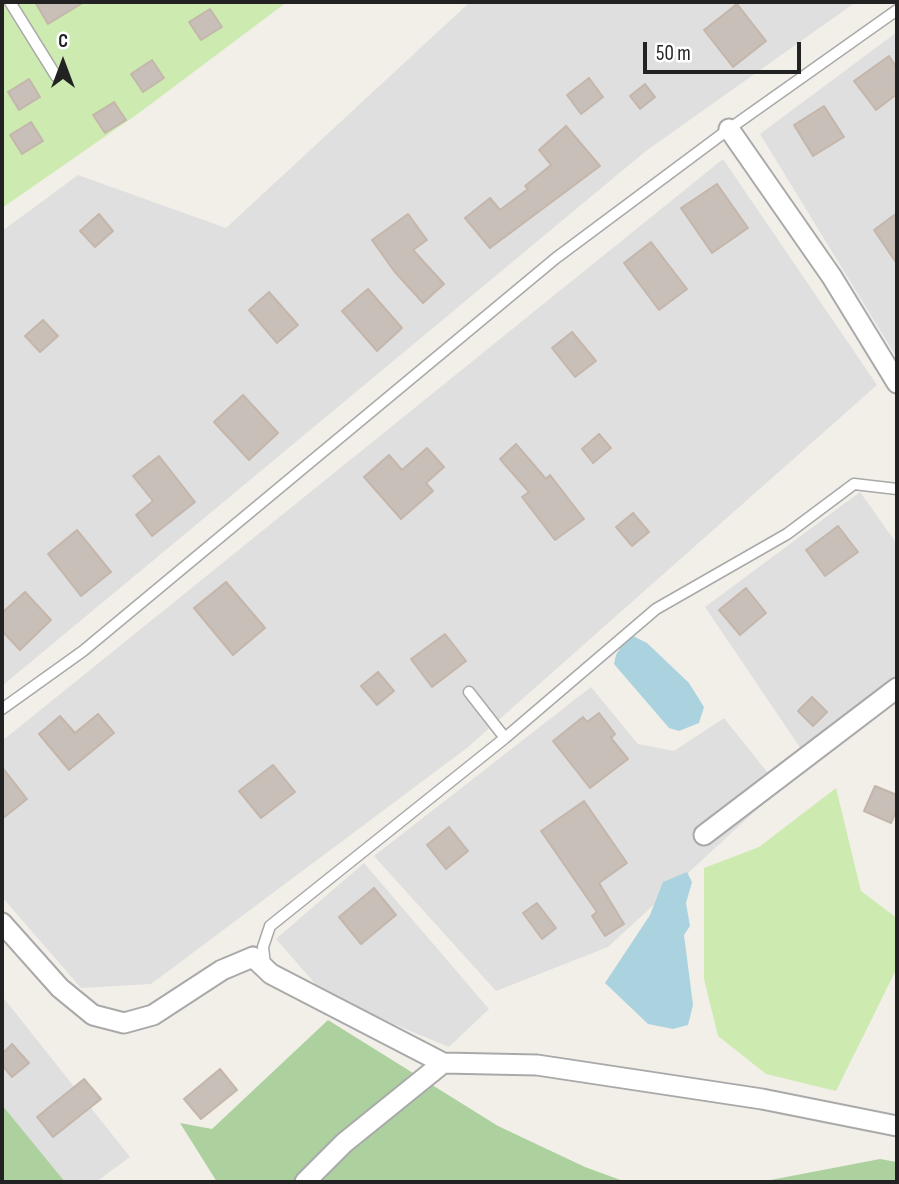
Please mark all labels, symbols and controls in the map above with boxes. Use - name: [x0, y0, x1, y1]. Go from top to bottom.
- north arrow: [28, 28, 98, 98]
- scale bar: [647, 28, 804, 72]
- text: С: [58, 30, 68, 53]
- text: 50 m: [656, 41, 691, 66]

